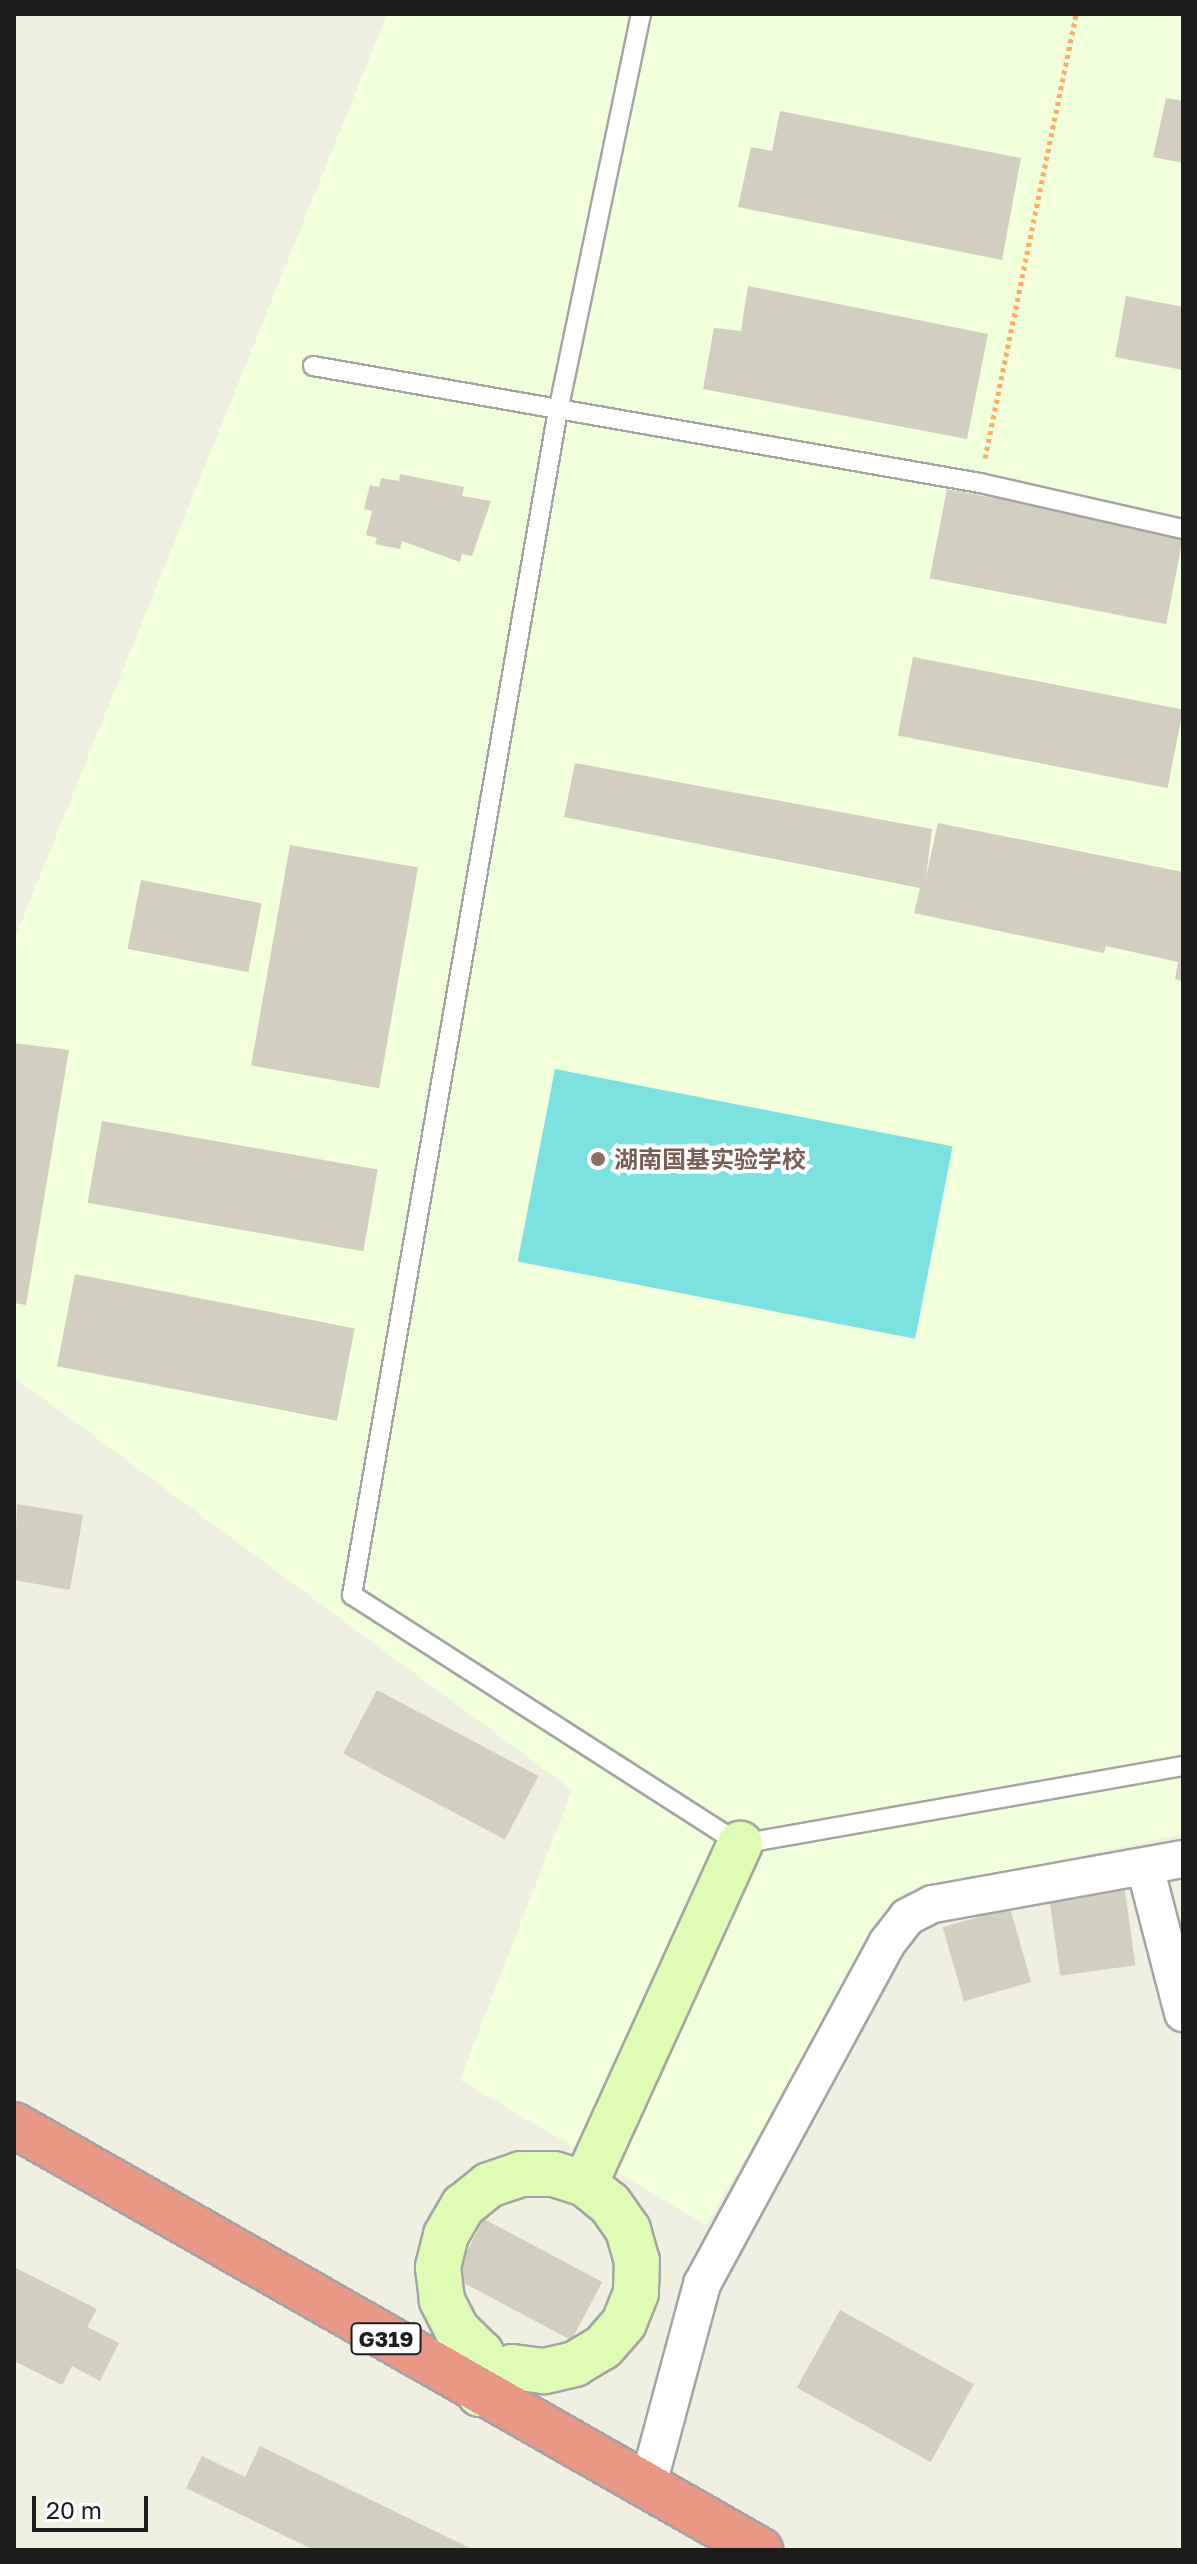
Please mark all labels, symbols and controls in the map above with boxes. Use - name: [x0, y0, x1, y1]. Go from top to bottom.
- place label: 湖南国基实验学校: [614, 1145, 806, 1173]
- marker: 湖南国基实验学校: [589, 1150, 607, 1168]
- road number: G319: [350, 2321, 422, 2357]
- scale bar: [36, 2480, 152, 2530]
- text: 20 m: [46, 2495, 102, 2524]

